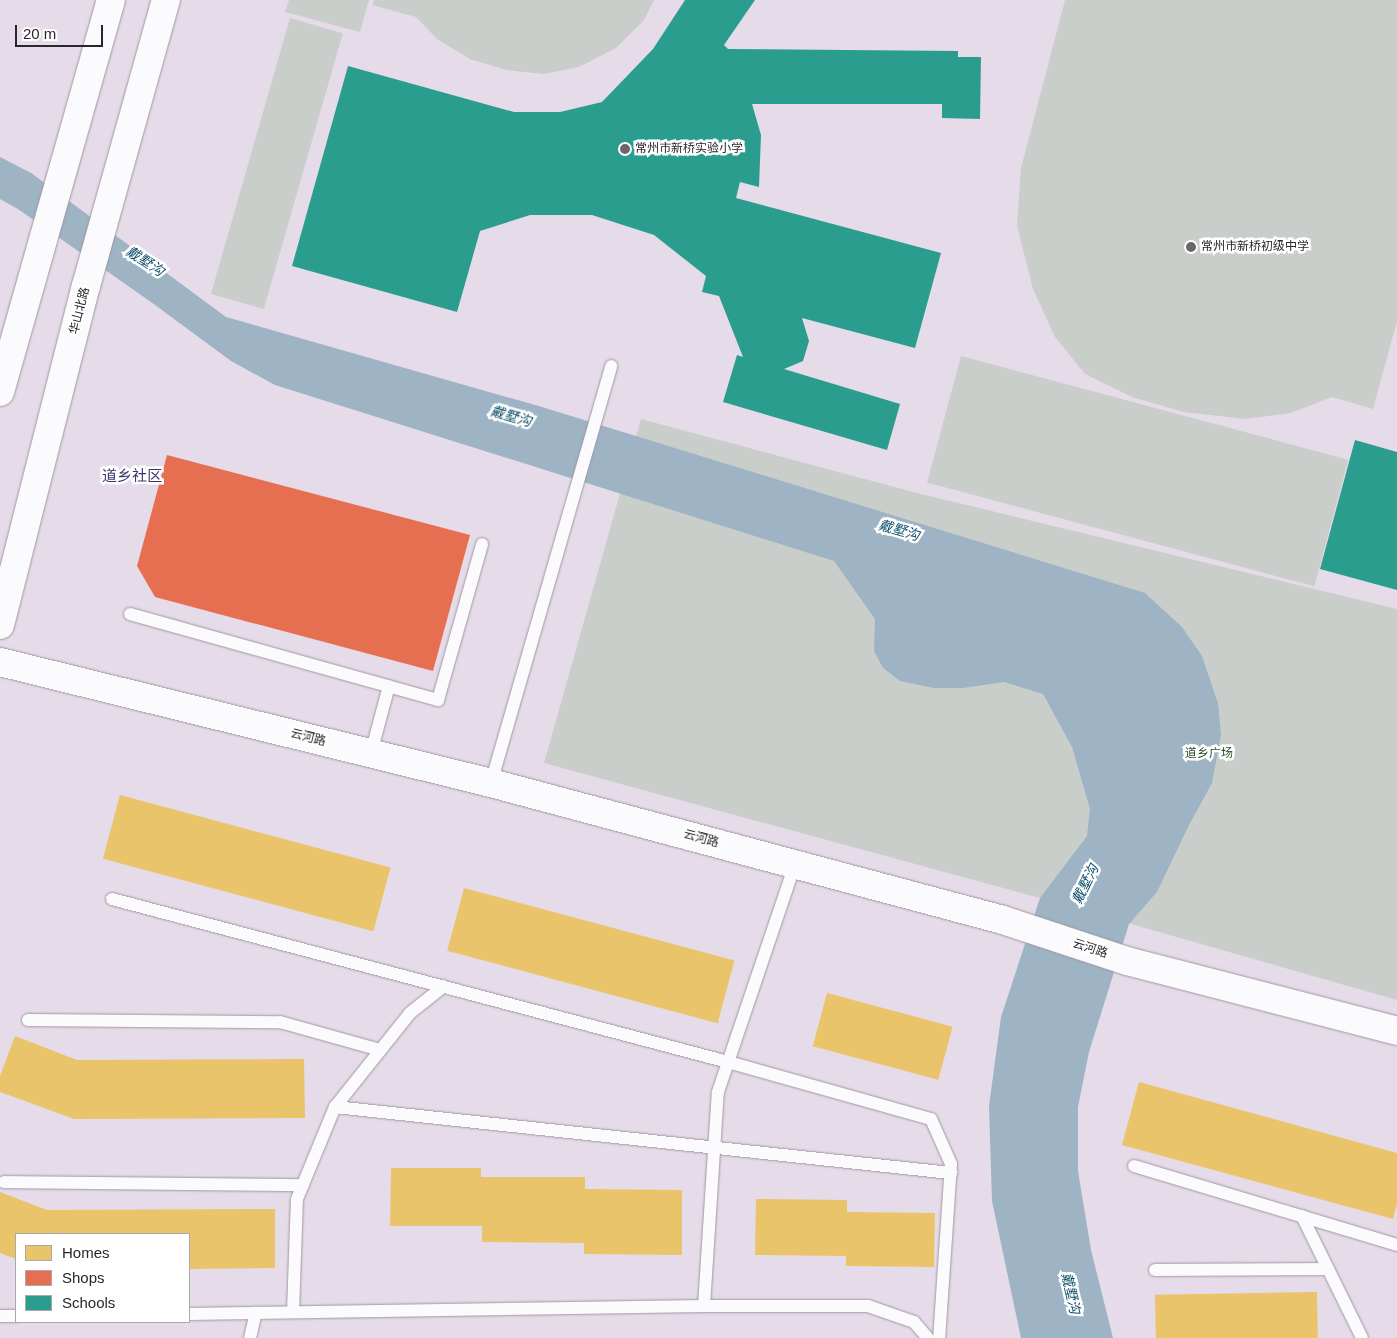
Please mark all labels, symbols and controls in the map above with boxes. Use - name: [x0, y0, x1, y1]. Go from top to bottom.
- scale bar: [18, 15, 105, 47]
- text: 20 m: [23, 25, 56, 42]
- place label: 常州市新桥实验小学: [635, 142, 743, 156]
- marker: 常州市新桥实验小学: [619, 143, 631, 155]
- place label: 常州市新桥初级中学: [1201, 240, 1309, 254]
- marker: 常州市新桥初级中学: [1185, 241, 1197, 253]
- water label: 戴墅沟: [123, 243, 167, 279]
- street label: 华山北路: [67, 286, 93, 336]
- water label: 戴墅沟: [488, 402, 534, 430]
- district label: 道乡社区: [102, 467, 162, 485]
- water label: 戴墅沟: [876, 516, 922, 544]
- street label: 云河路: [289, 727, 327, 749]
- park label: 道乡广场: [1185, 747, 1233, 761]
- street label: 云河路: [682, 827, 720, 851]
- water label: 戴墅沟: [1068, 861, 1102, 907]
- street label: 云河路: [1071, 937, 1109, 961]
- legend: [15, 1233, 190, 1323]
- text: Homes: [62, 1244, 110, 1261]
- text: Shops: [62, 1269, 105, 1286]
- water label: 戴墅沟: [1058, 1271, 1084, 1315]
- text: Schools: [62, 1294, 115, 1311]

